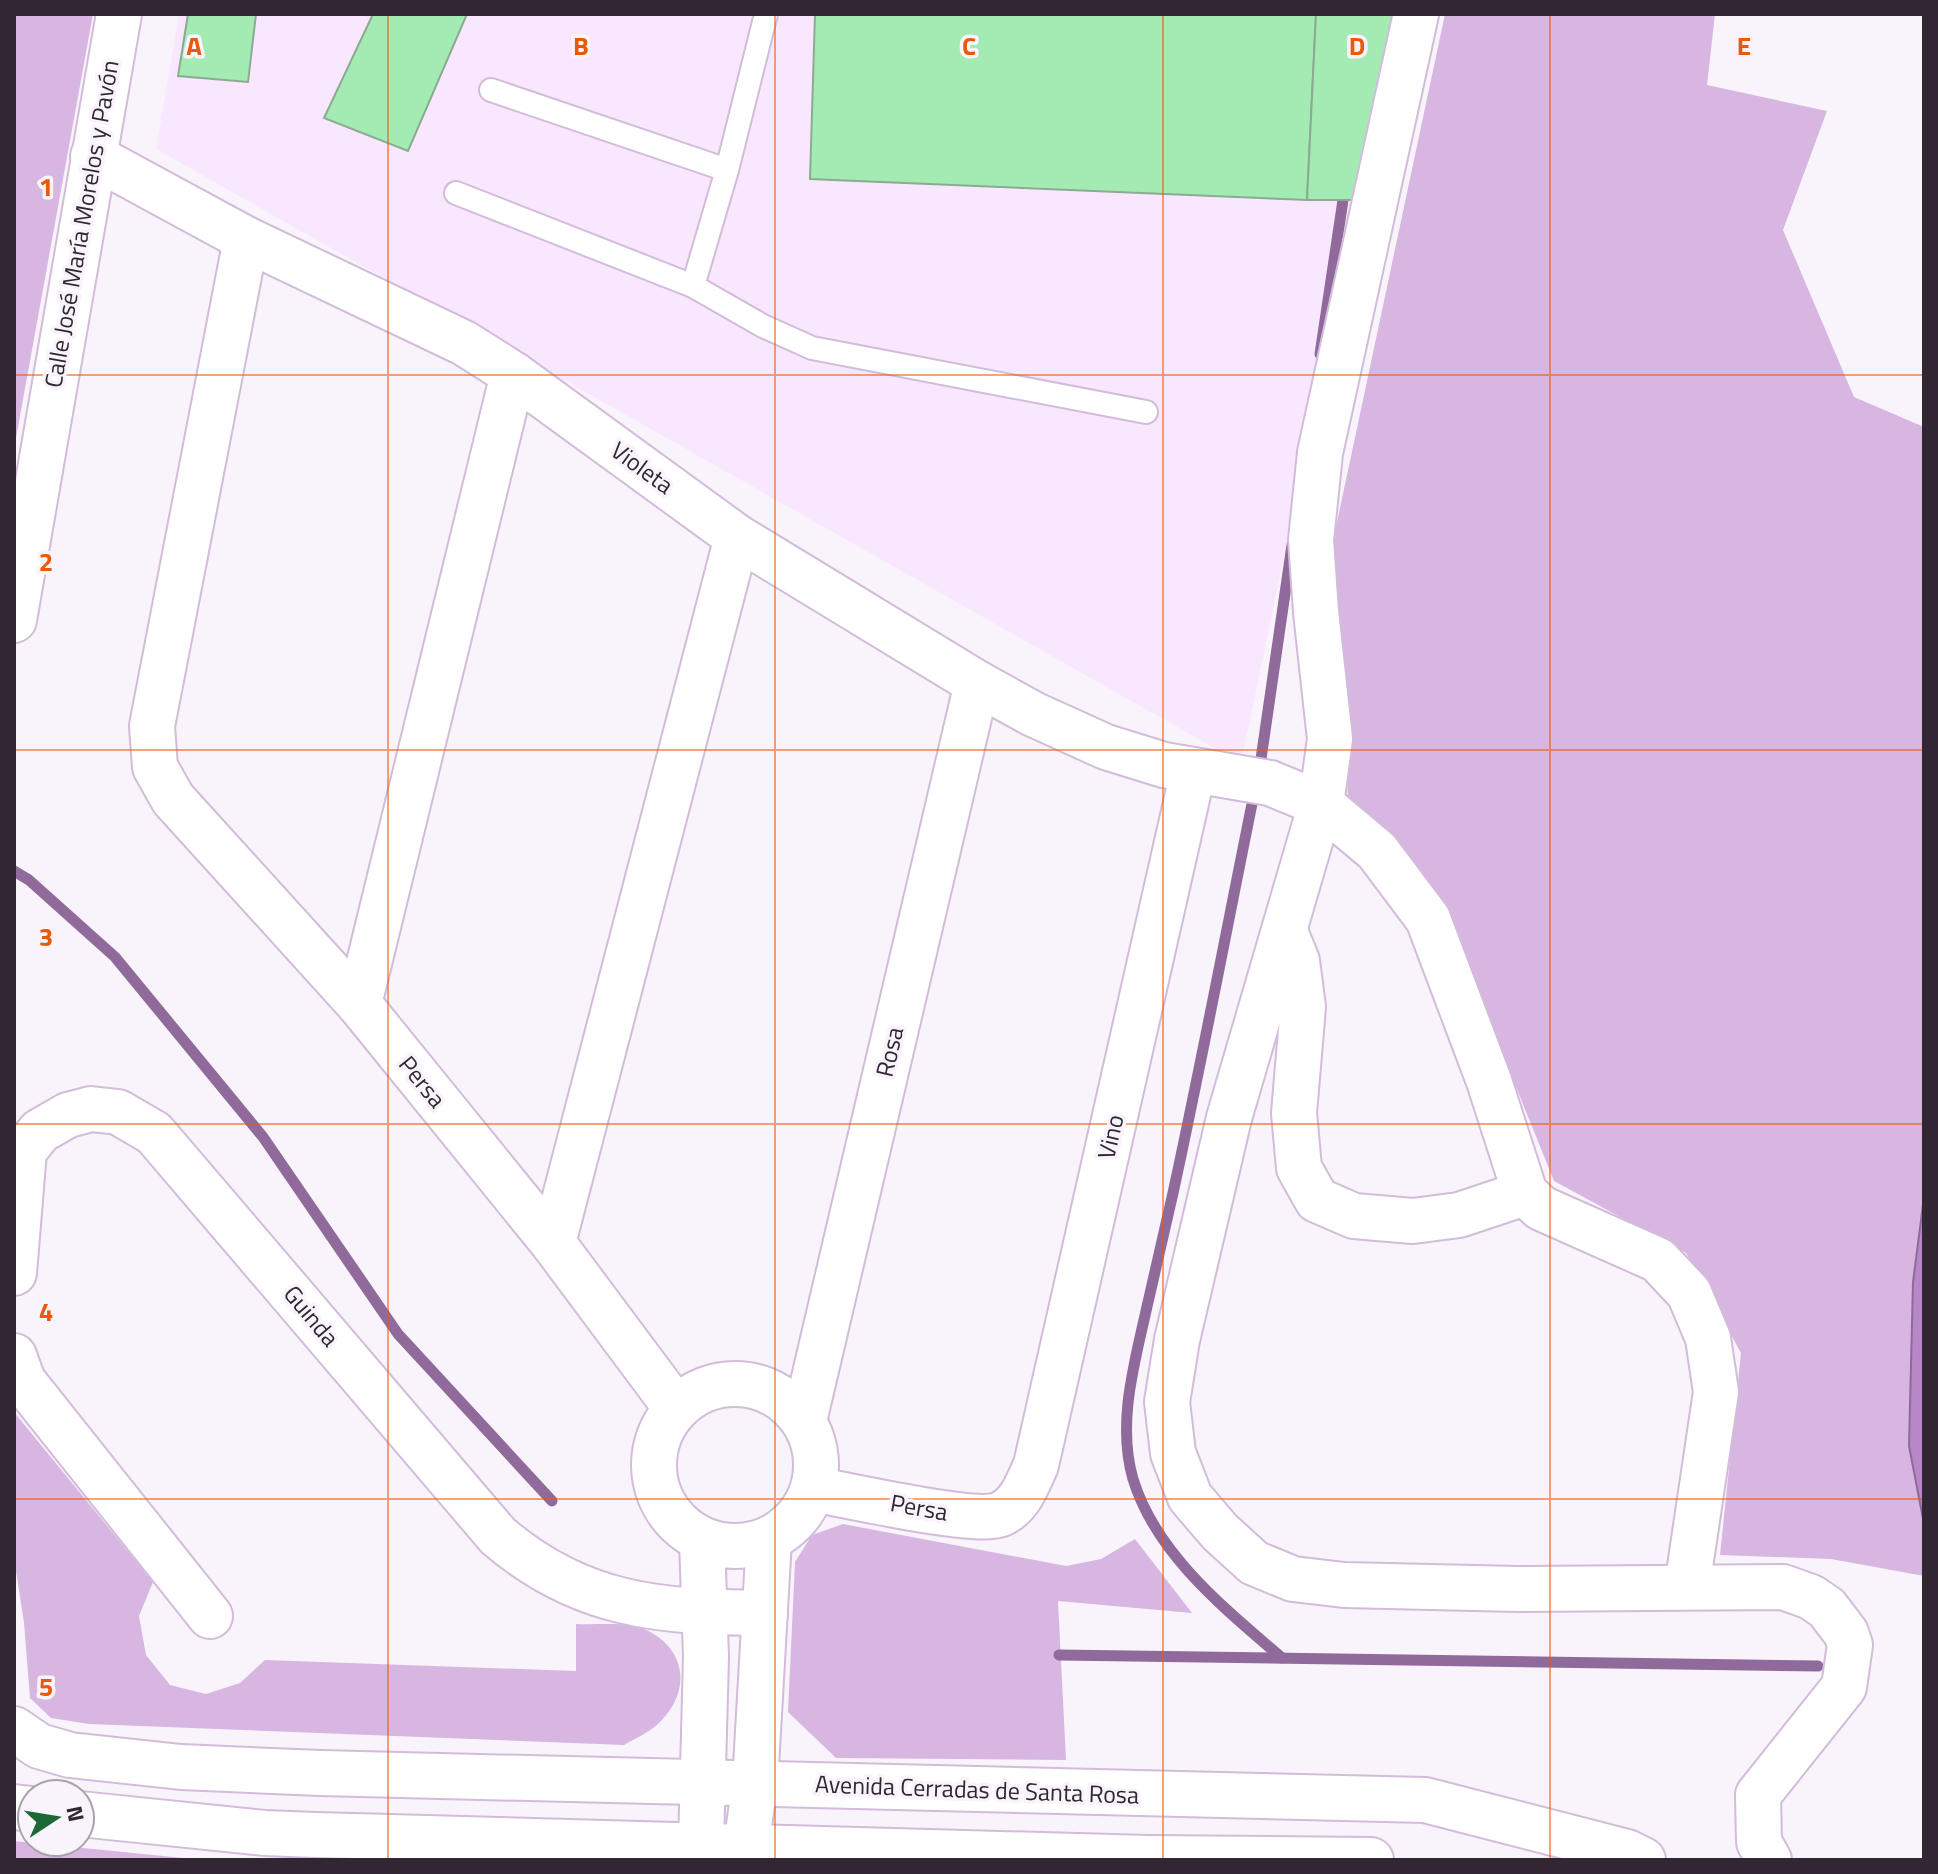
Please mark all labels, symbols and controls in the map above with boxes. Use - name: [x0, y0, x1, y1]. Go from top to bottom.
- text: A: [186, 26, 202, 65]
- text: B: [573, 26, 589, 65]
- text: C: [962, 26, 976, 65]
- text: D: [1349, 26, 1365, 65]
- text: E: [1737, 26, 1751, 65]
- street label: Calle José María Morelos y Pavón: [34, 57, 128, 390]
- text: 1: [39, 167, 53, 206]
- street label: Violeta: [604, 432, 681, 502]
- text: 2: [39, 542, 53, 581]
- text: 3: [39, 917, 53, 956]
- street label: Rosa: [866, 1023, 912, 1080]
- street label: Persa: [391, 1048, 455, 1115]
- street label: Vino: [1087, 1111, 1133, 1163]
- street label: Guinda: [275, 1277, 348, 1354]
- text: 4: [39, 1292, 53, 1331]
- street label: Persa: [888, 1484, 951, 1530]
- text: 5: [39, 1667, 53, 1706]
- street label: Avenida Cerradas de Santa Rosa: [814, 1765, 1140, 1813]
- north arrow: [16, 1778, 96, 1858]
- text: N: [57, 1803, 94, 1825]

